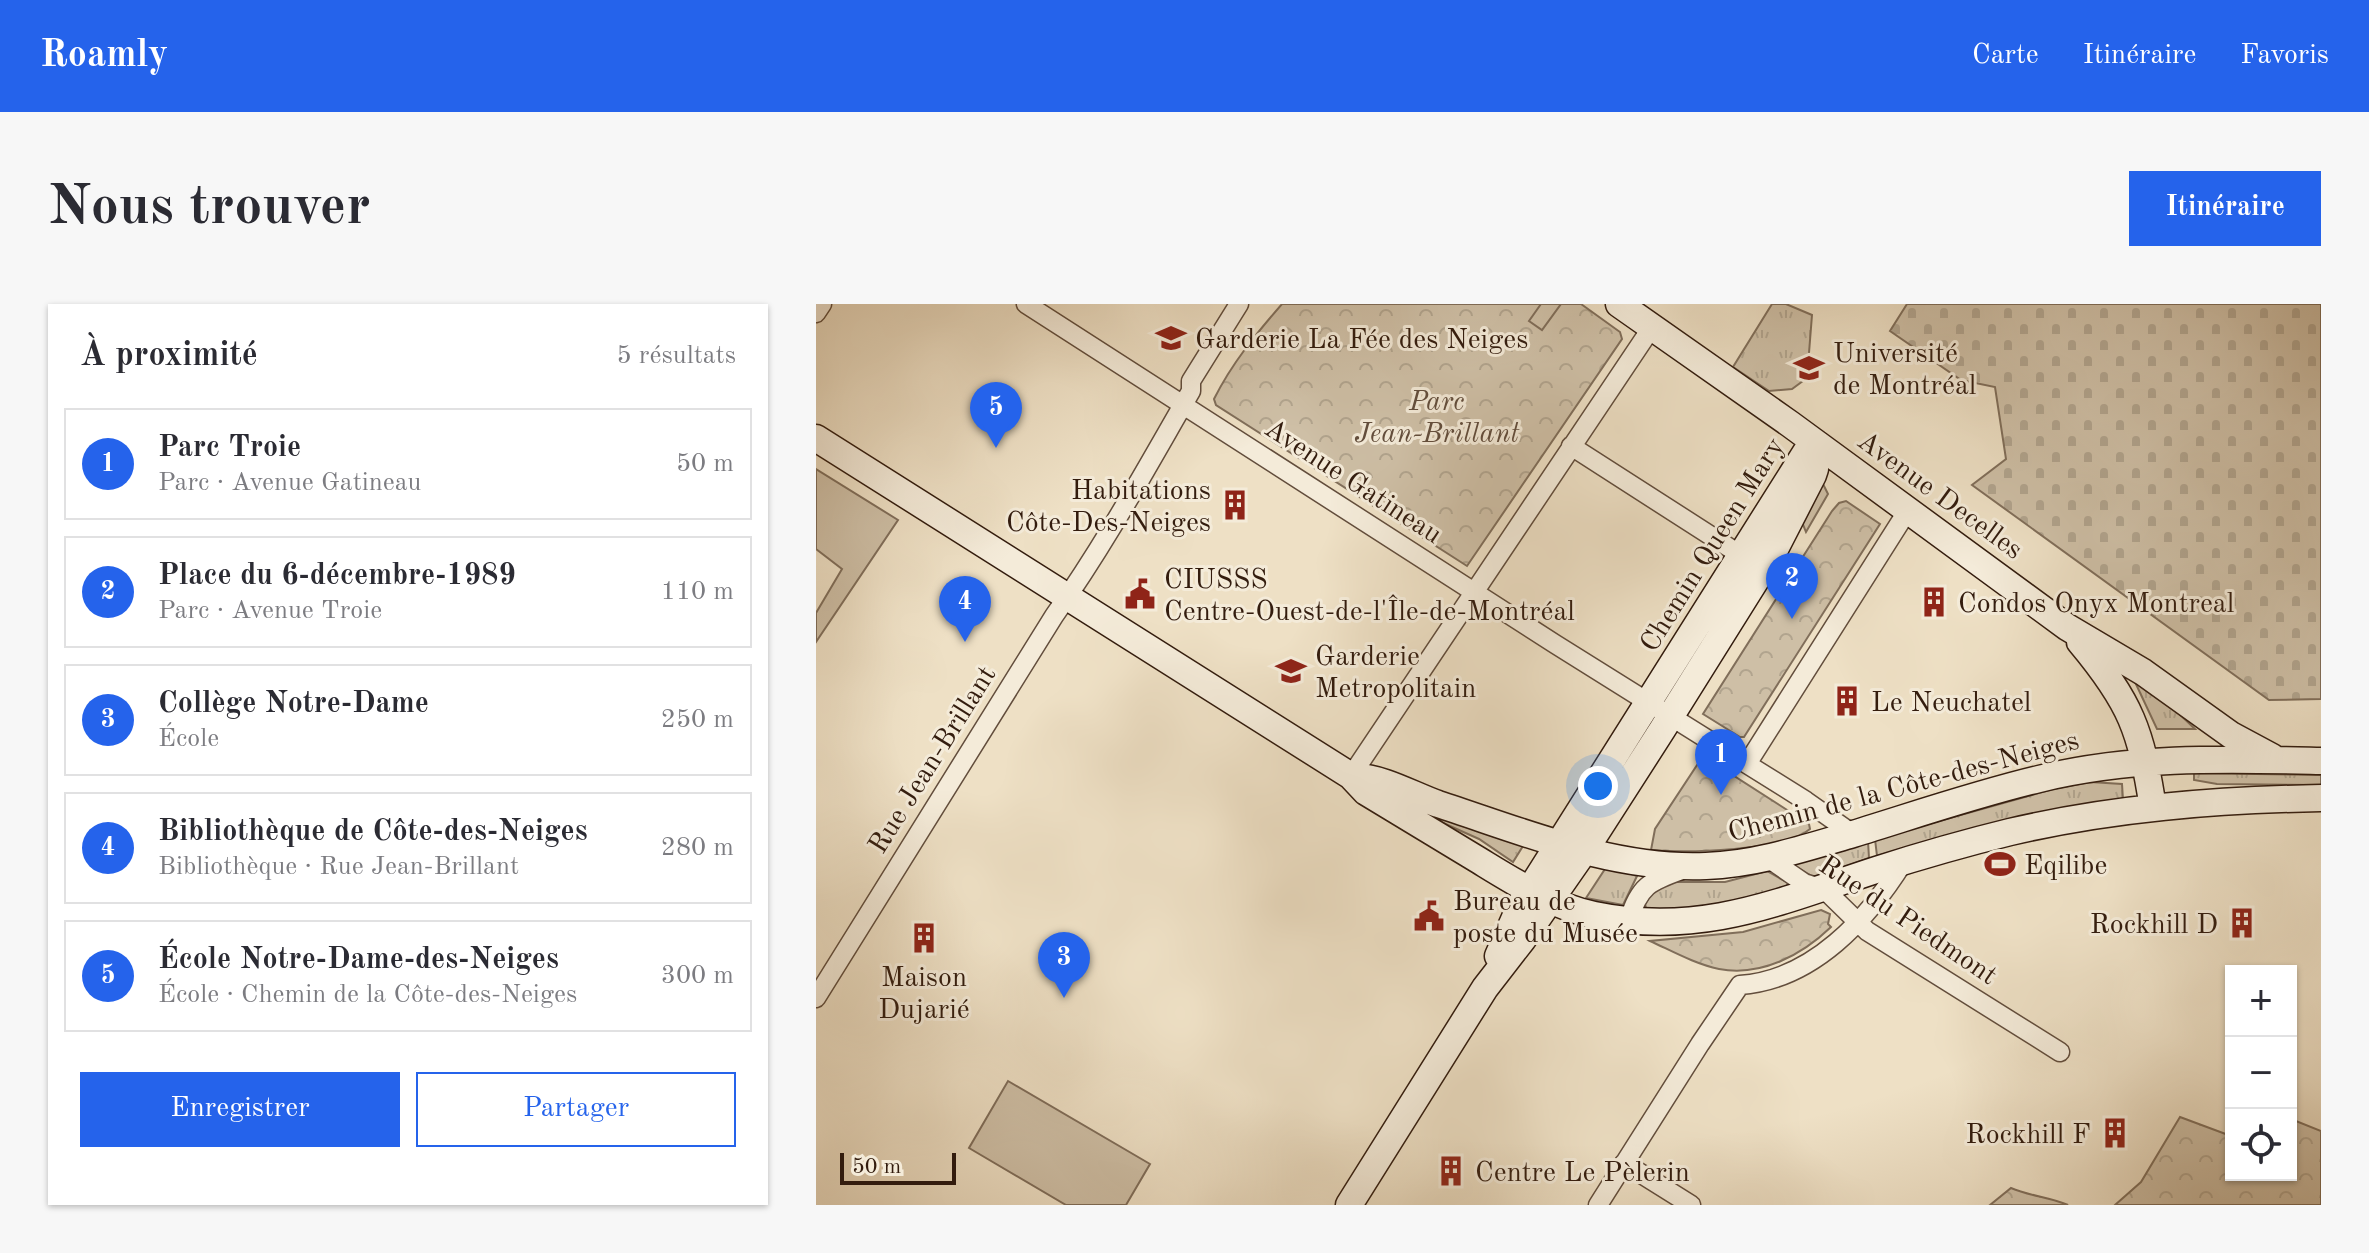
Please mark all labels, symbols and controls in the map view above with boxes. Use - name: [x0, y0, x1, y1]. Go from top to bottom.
- text: Roamly: [40, 37, 168, 75]
- text: Carte: [1972, 42, 2039, 70]
- text: Itinéraire: [2083, 42, 2196, 70]
- text: Favoris: [2240, 42, 2329, 70]
- button: Itinéraire: [2129, 171, 2321, 246]
- text: Nous trouver: [48, 180, 371, 236]
- school or university icon: Garderie La Fée des Neiges: [1154, 321, 1188, 355]
- place label: Garderie La Fée des Neiges: [1195, 327, 1528, 355]
- text: À proximité: [80, 339, 258, 373]
- place label: Université de Montréal: [1833, 341, 1976, 401]
- text: 5 résultats: [617, 343, 736, 369]
- school or university icon: Université de Montréal: [1792, 351, 1826, 385]
- pin: 5: [970, 382, 1022, 448]
- park label: Parc Jean-Brillant: [1355, 389, 1520, 449]
- street label: Avenue Gatineau: [1259, 415, 1446, 550]
- street label: Avenue Decelles: [1851, 427, 2027, 566]
- text: Parc Troie: [158, 433, 301, 463]
- street label: Chemin Queen Mary: [1636, 434, 1791, 658]
- text: 1: [100, 451, 116, 477]
- text: 50 m: [676, 451, 734, 477]
- text: Parc · Avenue Gatineau: [158, 470, 421, 496]
- place label: Habitations Côte-Des-Neiges: [1006, 478, 1211, 538]
- building icon: Habitations Côte-Des-Neiges: [1218, 488, 1252, 522]
- pin: 2: [1766, 553, 1818, 619]
- text: Place du 6-décembre-1989: [158, 561, 516, 591]
- place label: CIUSSS Centre-Ouest-de-l'Île-de-Montréal: [1164, 567, 1575, 627]
- pin: 4: [939, 576, 991, 642]
- public building icon: CIUSSS Centre-Ouest-de-l'Île-de-Montréal: [1123, 577, 1157, 611]
- text: 2: [100, 579, 116, 605]
- text: 110 m: [661, 579, 734, 605]
- building icon: Condos Onyx Montreal: [1917, 585, 1951, 619]
- place label: Condos Onyx Montreal: [1958, 591, 2234, 619]
- text: Parc · Avenue Troie: [158, 598, 382, 624]
- place label: Garderie Metropolitain: [1315, 644, 1476, 704]
- school or university icon: Garderie Metropolitain: [1274, 654, 1308, 688]
- street label: Rue Jean-Brillant: [865, 662, 1002, 859]
- building icon: Le Neuchatel: [1830, 684, 1864, 718]
- text: Collège Notre-Dame: [158, 689, 429, 719]
- place label: Le Neuchatel: [1871, 690, 2031, 718]
- text: 3: [100, 707, 116, 733]
- text: 250 m: [661, 707, 734, 733]
- text: École: [158, 726, 219, 752]
- street label: Chemin de la Côte-des-Neiges: [1725, 728, 2082, 848]
- pin: 1: [1695, 729, 1747, 795]
- your location: [1578, 766, 1618, 806]
- text: Bibliothèque de Côte-des-Neiges: [158, 817, 588, 847]
- text: 4: [100, 835, 116, 861]
- text: 280 m: [661, 835, 734, 861]
- sports icon: Eqilibe: [1983, 847, 2017, 881]
- street label: Rue du Piedmont: [1813, 852, 2001, 991]
- place label: Eqilibe: [2024, 853, 2107, 881]
- text: Bibliothèque · Rue Jean-Brillant: [158, 854, 519, 880]
- place label: Bureau de poste du Musée: [1453, 889, 1638, 949]
- public building icon: Bureau de poste du Musée: [1412, 899, 1446, 933]
- building icon: Rockhill D: [2225, 906, 2259, 940]
- place label: Rockhill D: [2090, 912, 2218, 940]
- building icon: Maison Dujarié: [907, 921, 941, 955]
- pin: 3: [1038, 932, 1090, 998]
- text: École Notre-Dame-des-Neiges: [158, 945, 559, 975]
- text: 5: [100, 963, 116, 989]
- text: 300 m: [661, 963, 734, 989]
- place label: Maison Dujarié: [878, 965, 970, 1025]
- map controls: [2225, 965, 2297, 1181]
- button: +: [2225, 965, 2297, 1037]
- text: École · Chemin de la Côte-des-Neiges: [158, 982, 577, 1008]
- button: −: [2225, 1037, 2297, 1109]
- button: Enregistrer: [80, 1072, 400, 1147]
- button: Partager: [416, 1072, 736, 1147]
- button: locate: [2225, 1109, 2297, 1181]
- building icon: Rockhill F: [2098, 1116, 2132, 1150]
- place label: Rockhill F: [1966, 1122, 2091, 1150]
- scale bar: [840, 1149, 956, 1185]
- building icon: Centre Le Pèlerin: [1434, 1154, 1468, 1188]
- text: 50 m: [852, 1156, 901, 1178]
- place label: Centre Le Pèlerin: [1475, 1160, 1690, 1188]

